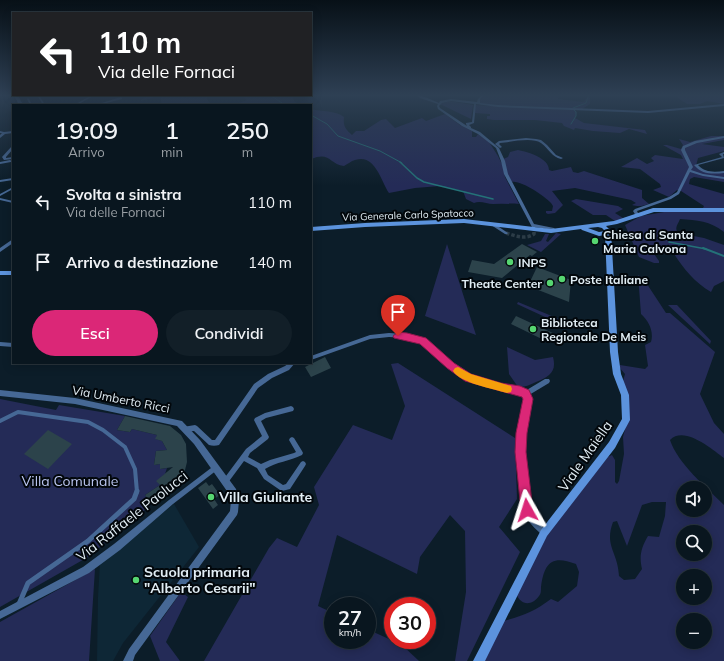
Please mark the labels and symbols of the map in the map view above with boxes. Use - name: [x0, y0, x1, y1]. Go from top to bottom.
- street label: Via Generale Carlo Spatocco: [342, 206, 474, 224]
- place label: Chiesa di Santa Maria Calvona: [603, 227, 693, 256]
- marker: Chiesa di Santa Maria Calvona: [590, 236, 600, 246]
- place label: INPS: [518, 255, 546, 270]
- marker: INPS: [505, 257, 515, 267]
- place label: Poste Italiane: [570, 272, 648, 287]
- marker: Poste Italiane: [557, 274, 567, 284]
- place label: Theate Center: [462, 276, 542, 291]
- marker: Theate Center: [545, 278, 555, 288]
- pin: [381, 295, 415, 336]
- place label: Biblioteca Regionale De Meis: [541, 315, 646, 344]
- marker: Biblioteca Regionale De Meis: [528, 324, 538, 334]
- street label: Via Umberto Ricci: [71, 382, 171, 416]
- street label: Viale Maiella: [554, 417, 616, 495]
- street label: Via Raffaele Paolucci: [73, 467, 191, 565]
- park label: Villa Comunale: [22, 472, 118, 490]
- place label: Villa Giuliante: [218, 488, 313, 506]
- position arrow: [506, 489, 548, 531]
- marker: Villa Giuliante: [206, 492, 216, 502]
- place label: Scuola primaria "Alberto Cesarii": [144, 563, 256, 597]
- marker: Scuola primaria "Alberto Cesarii": [131, 575, 141, 585]
- speed limit sign: 30: [384, 597, 436, 649]

